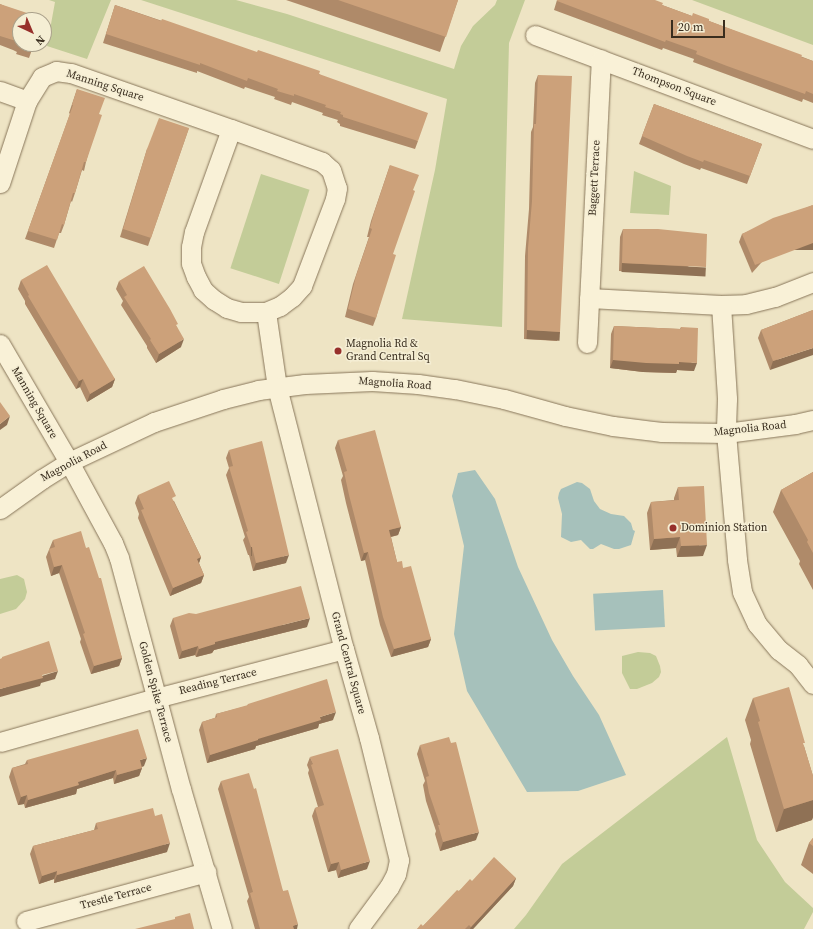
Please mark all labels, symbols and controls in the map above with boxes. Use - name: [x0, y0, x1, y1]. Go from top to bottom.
- north arrow: [12, 12, 52, 52]
- scale bar: [673, 12, 727, 38]
- text: 20 m: [678, 19, 704, 35]
- text: N: [32, 32, 48, 48]
- street label: Thompson Square: [630, 65, 718, 109]
- street label: Manning Square: [65, 67, 145, 105]
- street label: Baggett Terrace: [586, 140, 604, 216]
- place label: Magnolia Rd & Grand Central Sq: [346, 338, 430, 364]
- marker: Magnolia Rd & Grand Central Sq: [333, 346, 343, 356]
- street label: Manning Square: [8, 365, 60, 441]
- street label: Magnolia Road: [358, 375, 432, 393]
- street label: Magnolia Road: [713, 419, 787, 439]
- street label: Magnolia Road: [39, 439, 109, 485]
- place label: Dominion Station: [681, 521, 768, 535]
- marker: Dominion Station: [668, 523, 678, 533]
- street label: Grand Central Square: [328, 610, 368, 716]
- street label: Golden Spike Terrace: [135, 640, 175, 744]
- street label: Reading Terrace: [178, 666, 258, 698]
- street label: Trestle Terrace: [79, 881, 153, 913]

